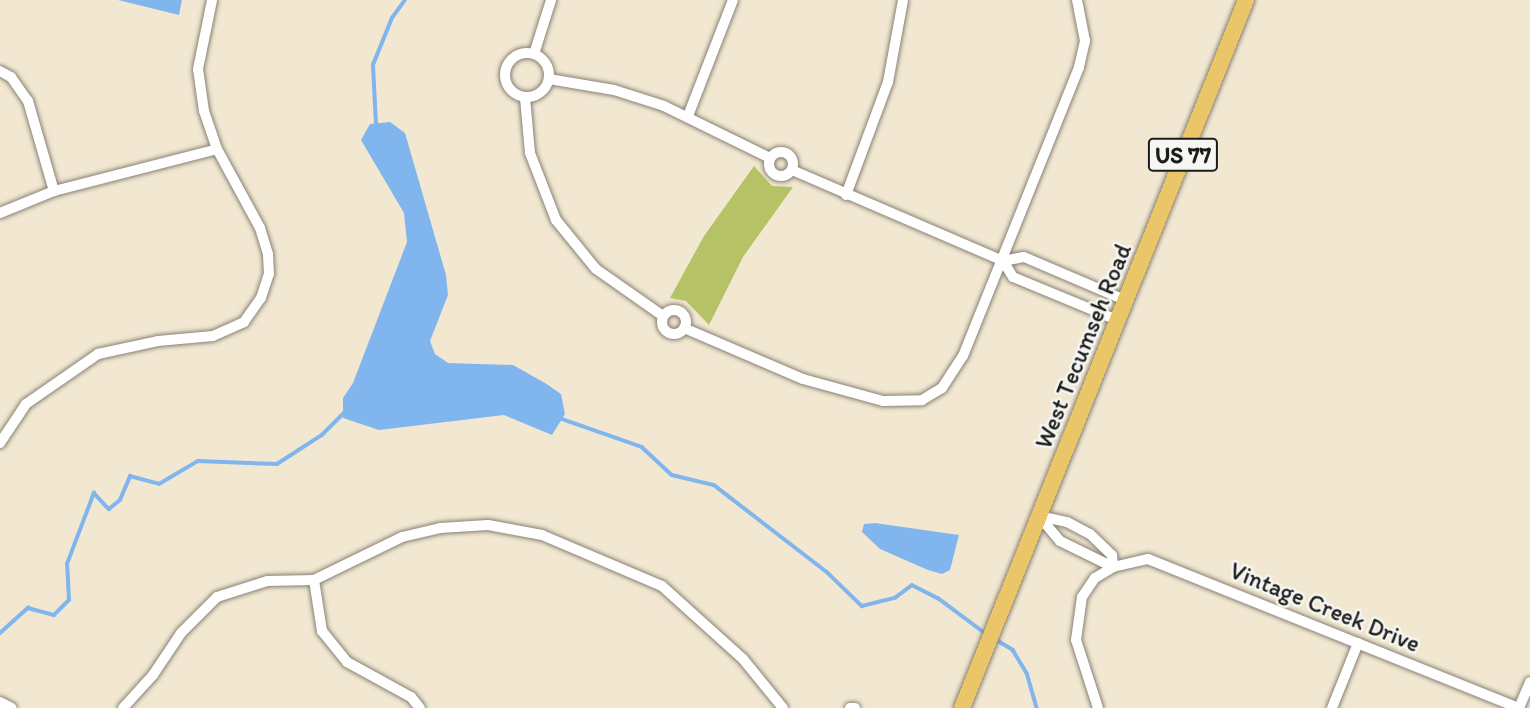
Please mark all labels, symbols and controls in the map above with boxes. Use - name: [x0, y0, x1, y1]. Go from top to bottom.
- road number: US 77: [1146, 136, 1220, 174]
- street label: West Tecumseh Road: [1029, 241, 1137, 451]
- street label: Vintage Creek Drive: [1225, 556, 1425, 658]

